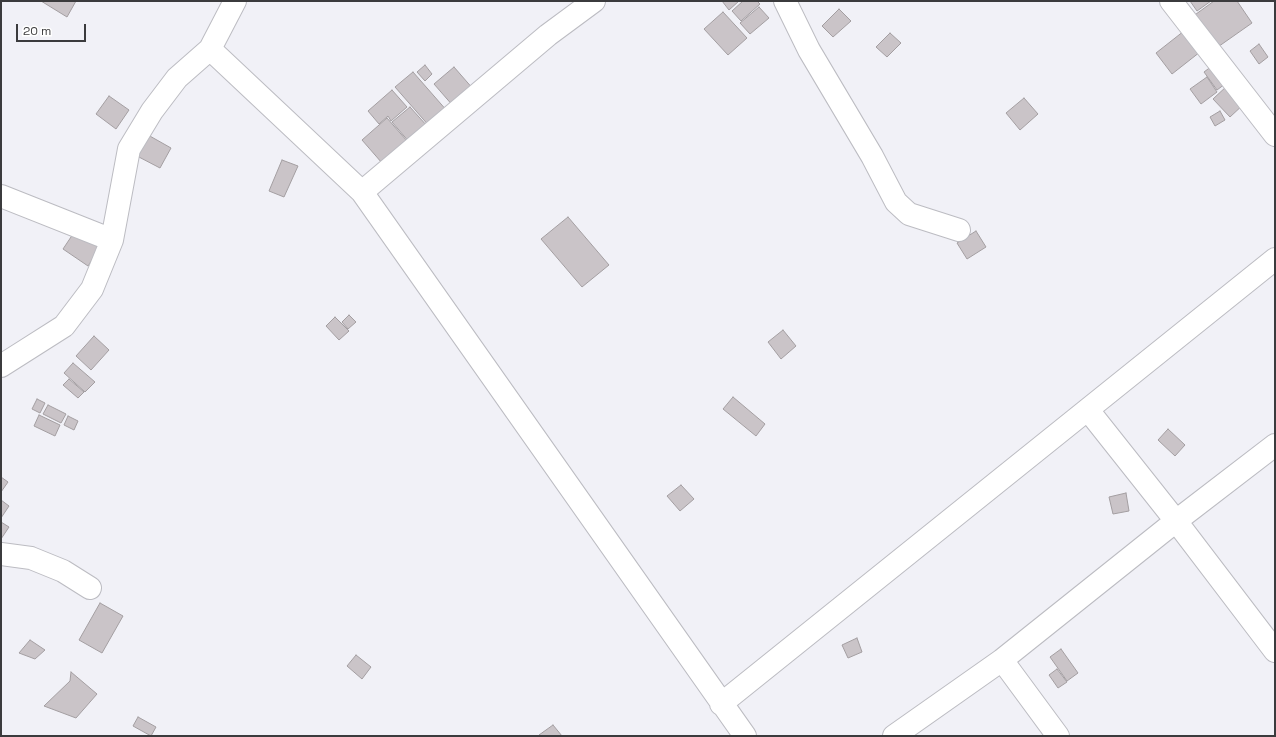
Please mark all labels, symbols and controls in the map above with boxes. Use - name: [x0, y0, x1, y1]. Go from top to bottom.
- scale bar: [18, 16, 88, 42]
- text: 20 m: [23, 23, 51, 39]

